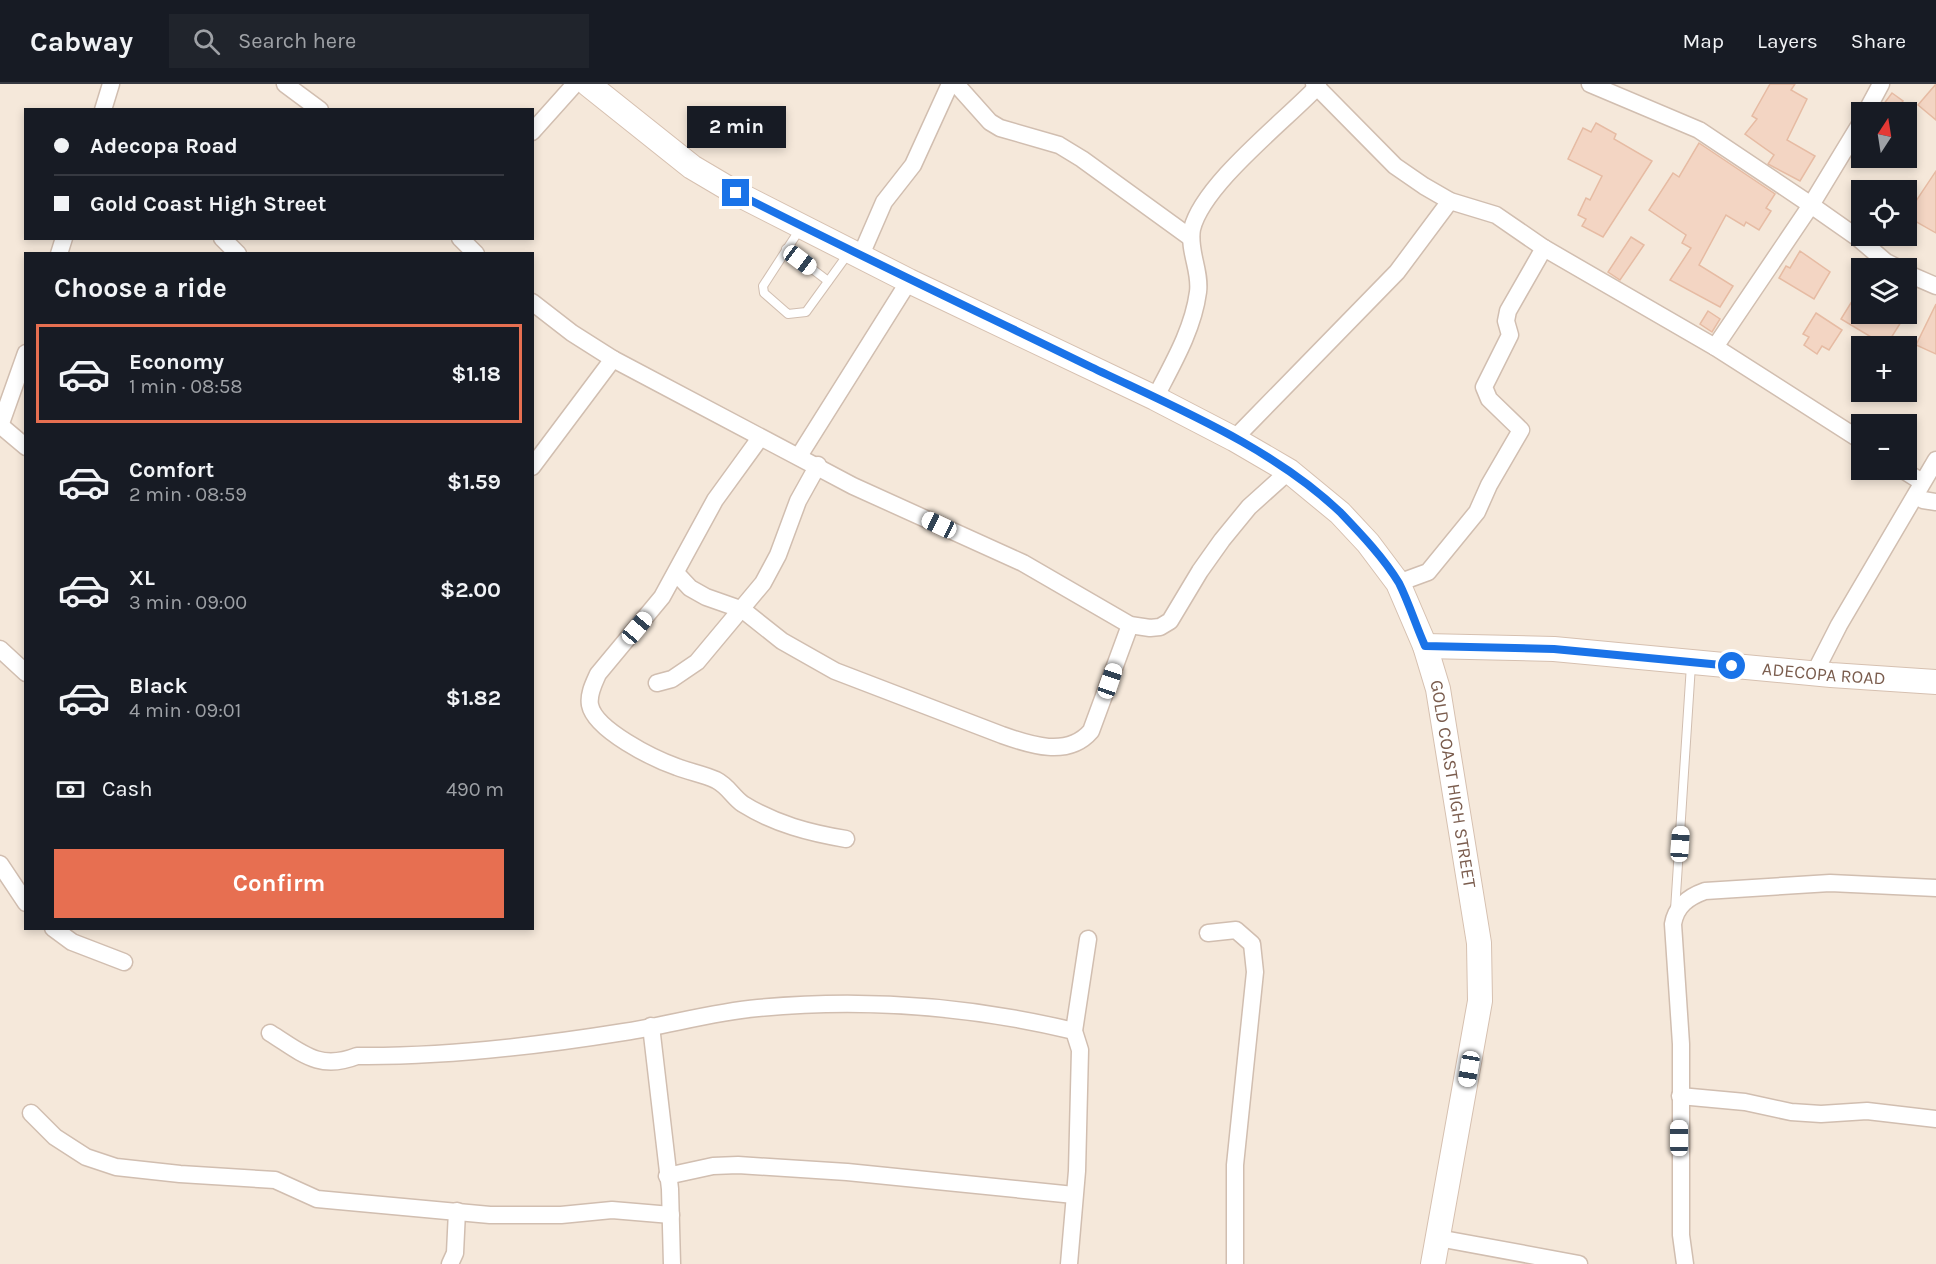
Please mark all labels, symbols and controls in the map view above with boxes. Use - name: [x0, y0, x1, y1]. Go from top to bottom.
- search box: [169, 14, 589, 68]
- text: Cabway: [30, 25, 133, 58]
- icon: search: [190, 25, 223, 58]
- text: Search here: [238, 28, 356, 54]
- text: Map: [1682, 29, 1724, 53]
- text: Layers: [1757, 29, 1818, 53]
- text: Share: [1851, 29, 1906, 53]
- north arrow: [1851, 102, 1917, 168]
- map controls: [1851, 102, 1917, 480]
- callout: 2 min: [686, 106, 786, 148]
- text: 2 min: [709, 115, 764, 138]
- text: Adecopa Road: [90, 133, 238, 159]
- route end: [722, 179, 749, 206]
- button: locate: [1851, 180, 1917, 246]
- text: Gold Coast High Street: [90, 191, 326, 217]
- car: [780, 242, 820, 278]
- button: layers: [1851, 258, 1917, 324]
- text: Choose a ride: [54, 272, 227, 304]
- button: +: [1851, 336, 1917, 402]
- icon: car: [57, 347, 111, 401]
- text: Economy: [129, 349, 224, 375]
- text: $1.18: [451, 361, 501, 387]
- text: 1 min · 08:58: [129, 375, 243, 398]
- button: −: [1851, 414, 1917, 480]
- icon: car: [57, 455, 111, 509]
- text: Comfort: [129, 457, 214, 483]
- text: $1.59: [447, 469, 501, 495]
- text: 2 min · 08:59: [129, 483, 247, 506]
- car: [919, 509, 959, 541]
- icon: car: [57, 563, 111, 617]
- text: XL: [129, 565, 155, 591]
- text: $2.00: [440, 577, 501, 603]
- text: 3 min · 09:00: [129, 591, 247, 614]
- car: [619, 608, 655, 648]
- route start: [1718, 652, 1745, 679]
- street label: ADECOPA ROAD: [1761, 658, 1886, 690]
- car: [1096, 661, 1124, 701]
- icon: car: [57, 671, 111, 725]
- text: Black: [129, 673, 188, 699]
- street label: GOLD COAST HIGH STREET: [1425, 677, 1481, 889]
- text: $1.82: [446, 685, 501, 711]
- text: 4 min · 09:01: [129, 699, 241, 722]
- icon: cash: [54, 773, 87, 806]
- text: Cash: [102, 776, 152, 802]
- text: 490 m: [446, 778, 504, 801]
- car: [1670, 825, 1690, 863]
- button: Confirm: [54, 849, 504, 918]
- car: [1457, 1050, 1481, 1088]
- car: [1670, 1120, 1688, 1156]

